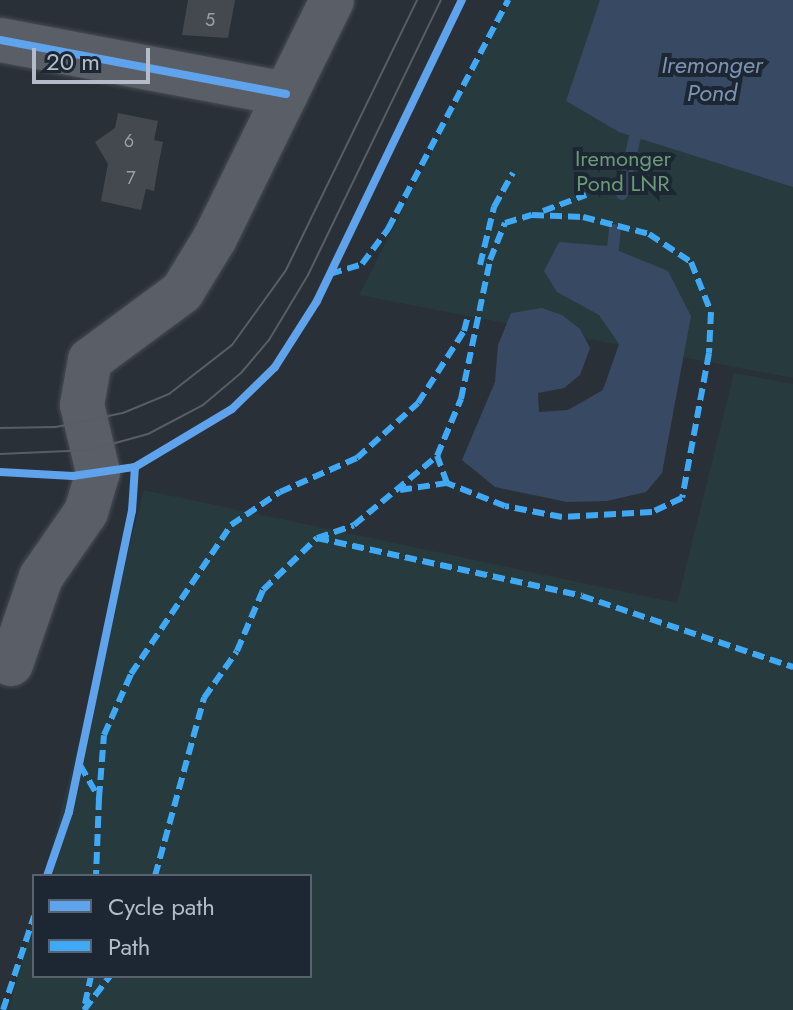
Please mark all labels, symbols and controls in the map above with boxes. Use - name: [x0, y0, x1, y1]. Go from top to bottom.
- house number: 5: [205, 9, 215, 31]
- scale bar: [36, 32, 154, 82]
- text: 20 m: [46, 44, 100, 79]
- water label: Iremonger Pond: [661, 51, 763, 107]
- house number: 6: [124, 130, 134, 152]
- park label: Iremonger Pond LNR: [575, 145, 671, 196]
- house number: 7: [126, 167, 136, 189]
- legend: [32, 874, 312, 978]
- text: Cycle path: [108, 889, 215, 924]
- text: Path: [108, 929, 150, 964]

